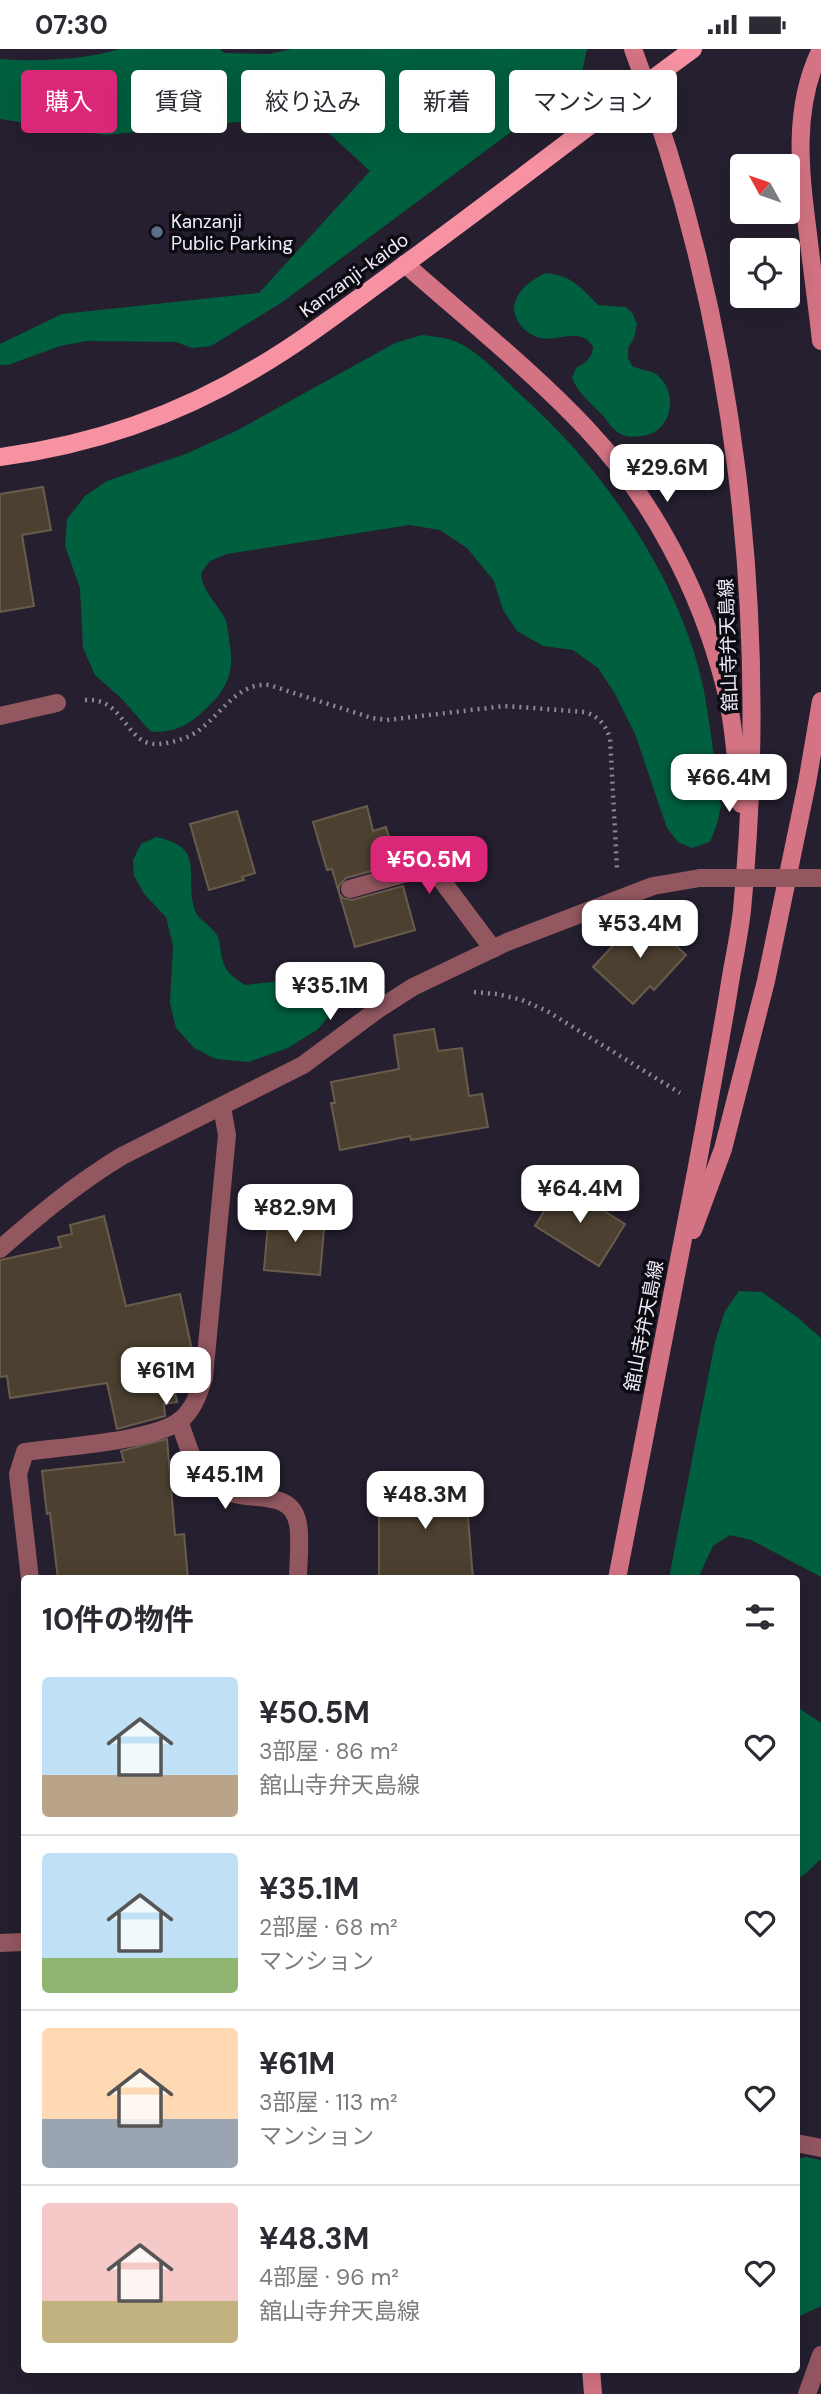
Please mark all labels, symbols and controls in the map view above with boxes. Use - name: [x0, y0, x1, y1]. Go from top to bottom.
- text: 07:30: [35, 8, 108, 42]
- chip: 購入: [21, 70, 117, 133]
- chip: 賃貸: [131, 70, 227, 133]
- chip: 絞り込み: [241, 70, 385, 133]
- chip: 新着: [399, 70, 495, 133]
- chip: マンション: [509, 70, 677, 133]
- north arrow: [730, 154, 800, 224]
- map controls: [730, 154, 800, 308]
- place label: Kanzanji Public Parking: [171, 209, 294, 256]
- marker: Kanzanji Public Parking: [149, 224, 165, 240]
- street label: Kanzanji-kaido: [295, 227, 413, 323]
- button: locate: [730, 238, 800, 308]
- pin: ¥29.6M: [610, 445, 724, 504]
- text: ¥29.6M: [626, 452, 708, 482]
- street label: 舘山寺弁天島線: [713, 578, 743, 712]
- pin: ¥66.4M: [672, 755, 786, 814]
- text: ¥66.4M: [687, 762, 771, 792]
- pin: ¥50.5M: [372, 837, 486, 896]
- text: ¥50.5M: [386, 844, 472, 874]
- pin: ¥53.4M: [583, 901, 697, 960]
- text: ¥53.4M: [598, 908, 682, 938]
- pin: ¥35.1M: [273, 963, 387, 1022]
- text: ¥35.1M: [292, 970, 368, 1000]
- pin: ¥64.4M: [523, 1165, 637, 1225]
- text: ¥64.4M: [537, 1173, 623, 1203]
- pin: ¥82.9M: [238, 1185, 352, 1244]
- text: ¥82.9M: [254, 1192, 336, 1222]
- street label: 舘山寺弁天島線: [619, 1258, 669, 1394]
- pin: ¥61M: [125, 1347, 207, 1407]
- text: ¥61M: [137, 1355, 195, 1385]
- pin: ¥45.1M: [168, 1451, 282, 1511]
- text: ¥45.1M: [186, 1459, 264, 1489]
- pin: ¥48.3M: [368, 1471, 482, 1531]
- text: ¥48.3M: [383, 1479, 467, 1509]
- icon: filters: [741, 1598, 779, 1636]
- text: 10件の物件: [42, 1600, 194, 1639]
- text: ¥50.5M: [259, 1693, 370, 1732]
- icon: home: [98, 1705, 182, 1789]
- icon: heart: [741, 1728, 779, 1766]
- text: 3部屋 · 86 m²: [259, 1736, 398, 1766]
- text: 舘山寺弁天島線: [259, 1770, 420, 1800]
- text: ¥35.1M: [259, 1869, 359, 1908]
- icon: home: [98, 1881, 182, 1965]
- icon: heart: [741, 1904, 779, 1942]
- text: 2部屋 · 68 m²: [259, 1912, 398, 1942]
- text: マンション: [259, 1946, 374, 1976]
- text: ¥61M: [259, 2044, 335, 2083]
- icon: home: [98, 2056, 182, 2140]
- icon: heart: [741, 2079, 779, 2117]
- text: 3部屋 · 113 m²: [259, 2087, 398, 2117]
- text: マンション: [259, 2121, 374, 2151]
- text: ¥48.3M: [259, 2219, 369, 2258]
- icon: home: [98, 2231, 182, 2315]
- icon: heart: [741, 2254, 779, 2292]
- text: 4部屋 · 96 m²: [259, 2262, 399, 2292]
- text: 舘山寺弁天島線: [259, 2296, 420, 2326]

